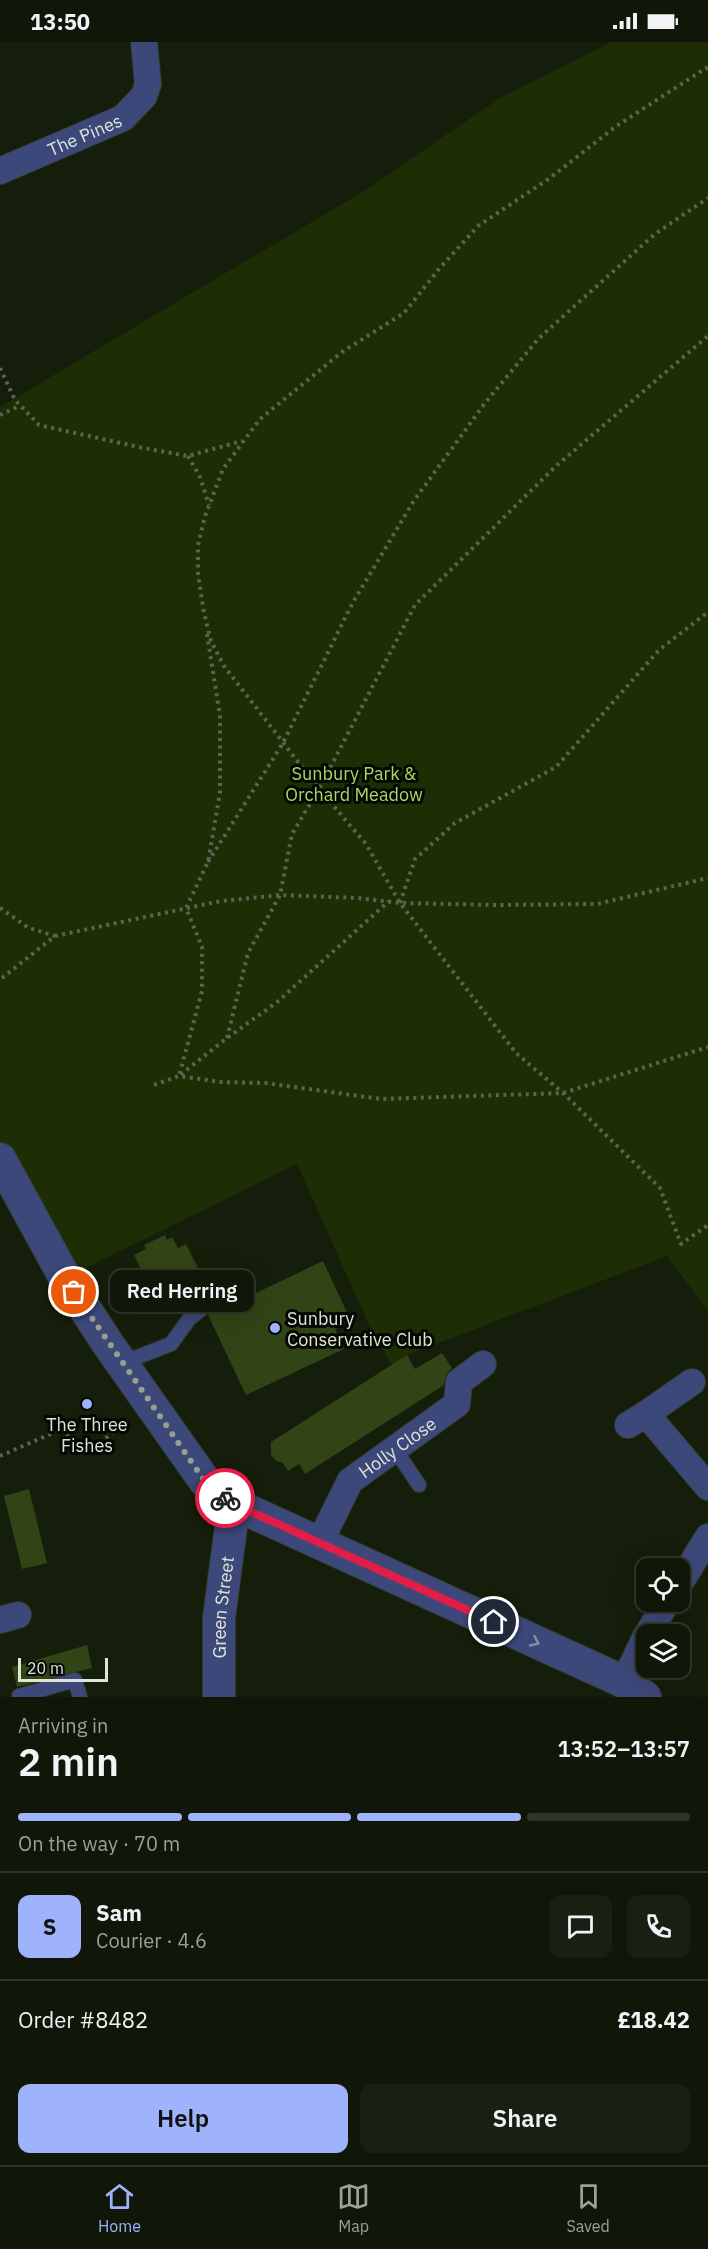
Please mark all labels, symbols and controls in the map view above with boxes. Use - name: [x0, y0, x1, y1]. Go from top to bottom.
- text: 13:50: [30, 7, 90, 36]
- street label: The Pines: [44, 108, 125, 161]
- park label: Sunbury Park & Orchard Meadow: [285, 762, 423, 806]
- pin: [48, 1266, 99, 1317]
- callout: Red Herring: [110, 1271, 254, 1313]
- icon: bag: [57, 1275, 90, 1308]
- text: Red Herring: [127, 1277, 237, 1304]
- place label: Sunbury Conservative Club: [287, 1307, 433, 1351]
- marker: Sunbury Conservative Club: [268, 1321, 282, 1335]
- marker: The Three Fishes: [80, 1397, 94, 1411]
- street label: Holly Close: [354, 1411, 441, 1483]
- place label: The Three Fishes: [46, 1413, 128, 1457]
- courier: [195, 1468, 255, 1528]
- icon: bike: [209, 1482, 242, 1515]
- street label: Green Street: [207, 1555, 239, 1658]
- map controls: [636, 1558, 690, 1678]
- button: locate: [636, 1558, 690, 1612]
- pin: [468, 1596, 519, 1647]
- icon: home: [477, 1605, 510, 1638]
- button: layers: [636, 1624, 690, 1678]
- one-way arrow: [529, 1634, 540, 1646]
- scale bar: [18, 1655, 108, 1682]
- text: 20 m: [27, 1658, 64, 1678]
- text: Arriving in: [18, 1712, 108, 1739]
- text: 13:52–13:57: [557, 1734, 690, 1763]
- text: 2 min: [18, 1736, 119, 1787]
- text: On the way · 70 m: [18, 1830, 180, 1857]
- button: chat: [549, 1895, 612, 1958]
- button: phone: [627, 1895, 690, 1958]
- text: Sam: [96, 1898, 142, 1927]
- text: S: [43, 1912, 56, 1941]
- text: Courier · 4.6: [96, 1927, 207, 1954]
- text: Order #8482: [18, 2005, 148, 2034]
- text: £18.42: [618, 2005, 690, 2034]
- button: Help: [18, 2084, 348, 2153]
- button: Share: [360, 2084, 690, 2153]
- tab: Home: [98, 2180, 141, 2236]
- tab: Map: [337, 2180, 370, 2236]
- tab: Saved: [566, 2180, 610, 2236]

